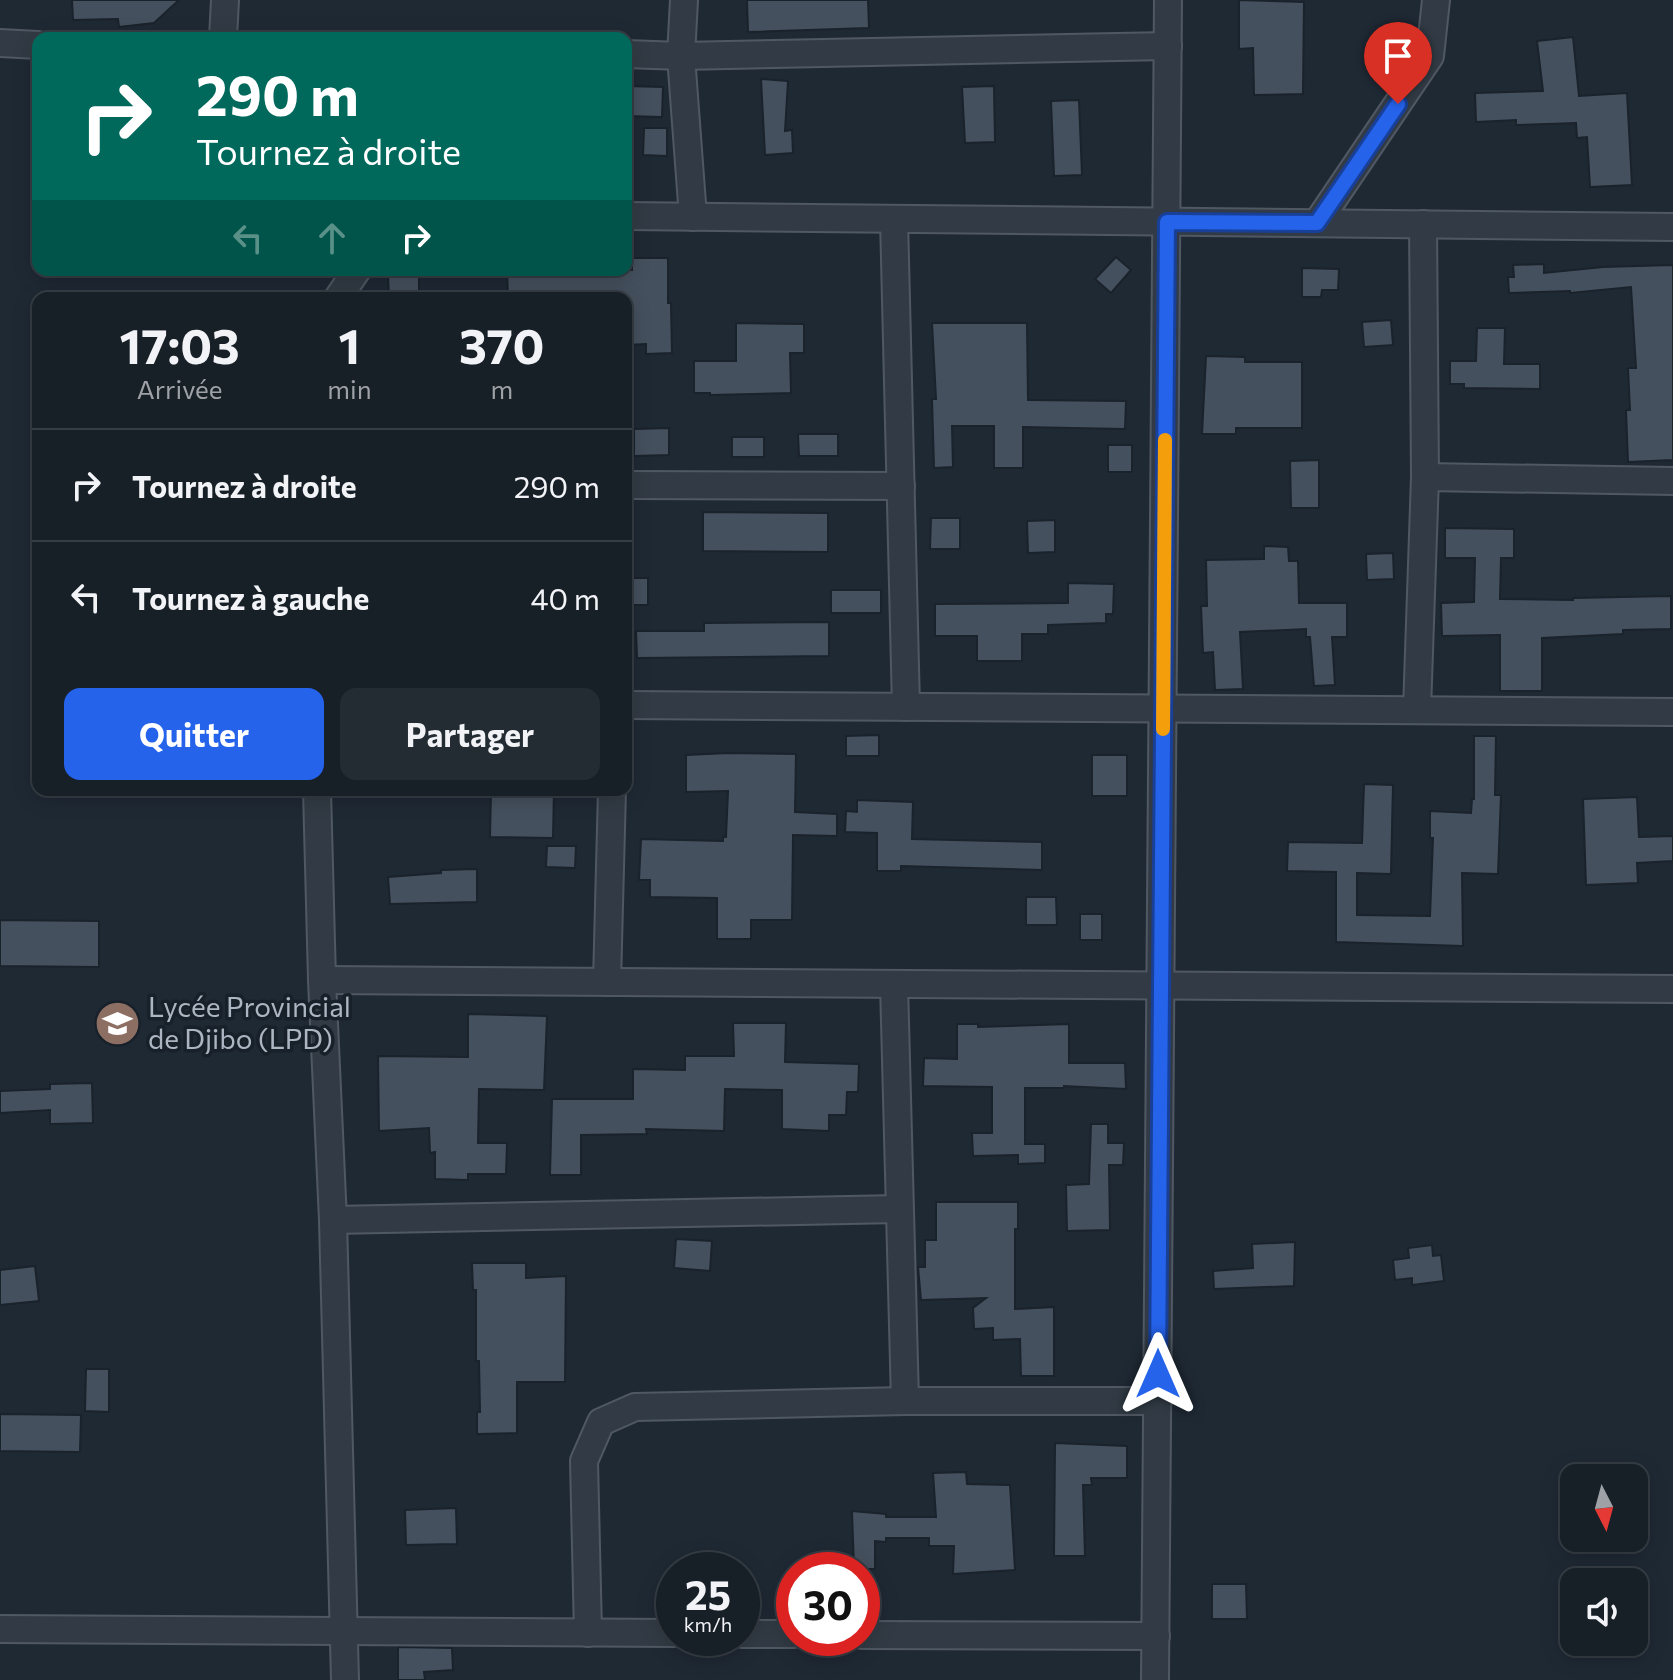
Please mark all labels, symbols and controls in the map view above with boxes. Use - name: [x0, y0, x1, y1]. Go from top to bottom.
- pin: [1364, 22, 1432, 104]
- icon: arrive: [1376, 34, 1420, 78]
- text: 290 m: [196, 59, 359, 128]
- icon: right: [64, 64, 168, 168]
- text: Tournez à droite: [196, 128, 461, 172]
- icon: left: [226, 216, 270, 260]
- icon: ahead: [310, 216, 354, 260]
- icon: right: [394, 216, 438, 260]
- text: 17:03: [119, 315, 240, 374]
- text: 1: [339, 315, 360, 374]
- text: 370: [459, 315, 545, 374]
- text: Arrivée: [137, 373, 223, 404]
- text: min: [327, 373, 372, 404]
- text: m: [490, 373, 513, 404]
- icon: right: [64, 463, 108, 507]
- text: Tournez à droite: [132, 467, 356, 504]
- text: 290 m: [514, 467, 600, 504]
- icon: left: [64, 575, 108, 619]
- text: Tournez à gauche: [132, 579, 369, 616]
- text: 40 m: [531, 579, 600, 616]
- button: Quitter: [64, 688, 324, 780]
- button: Partager: [340, 688, 600, 780]
- place label: Lycée Provincial de Djibo (LPD): [148, 989, 351, 1055]
- school or university icon: Lycée Provincial de Djibo (LPD): [93, 999, 141, 1047]
- position arrow: [1116, 1332, 1200, 1416]
- north arrow: [1560, 1464, 1648, 1552]
- map controls: [1560, 1464, 1648, 1656]
- speed limit sign: 30: [776, 1552, 880, 1656]
- button: sound: [1560, 1568, 1648, 1656]
- text: 25: [685, 1569, 731, 1618]
- text: km/h: [684, 1612, 732, 1636]

